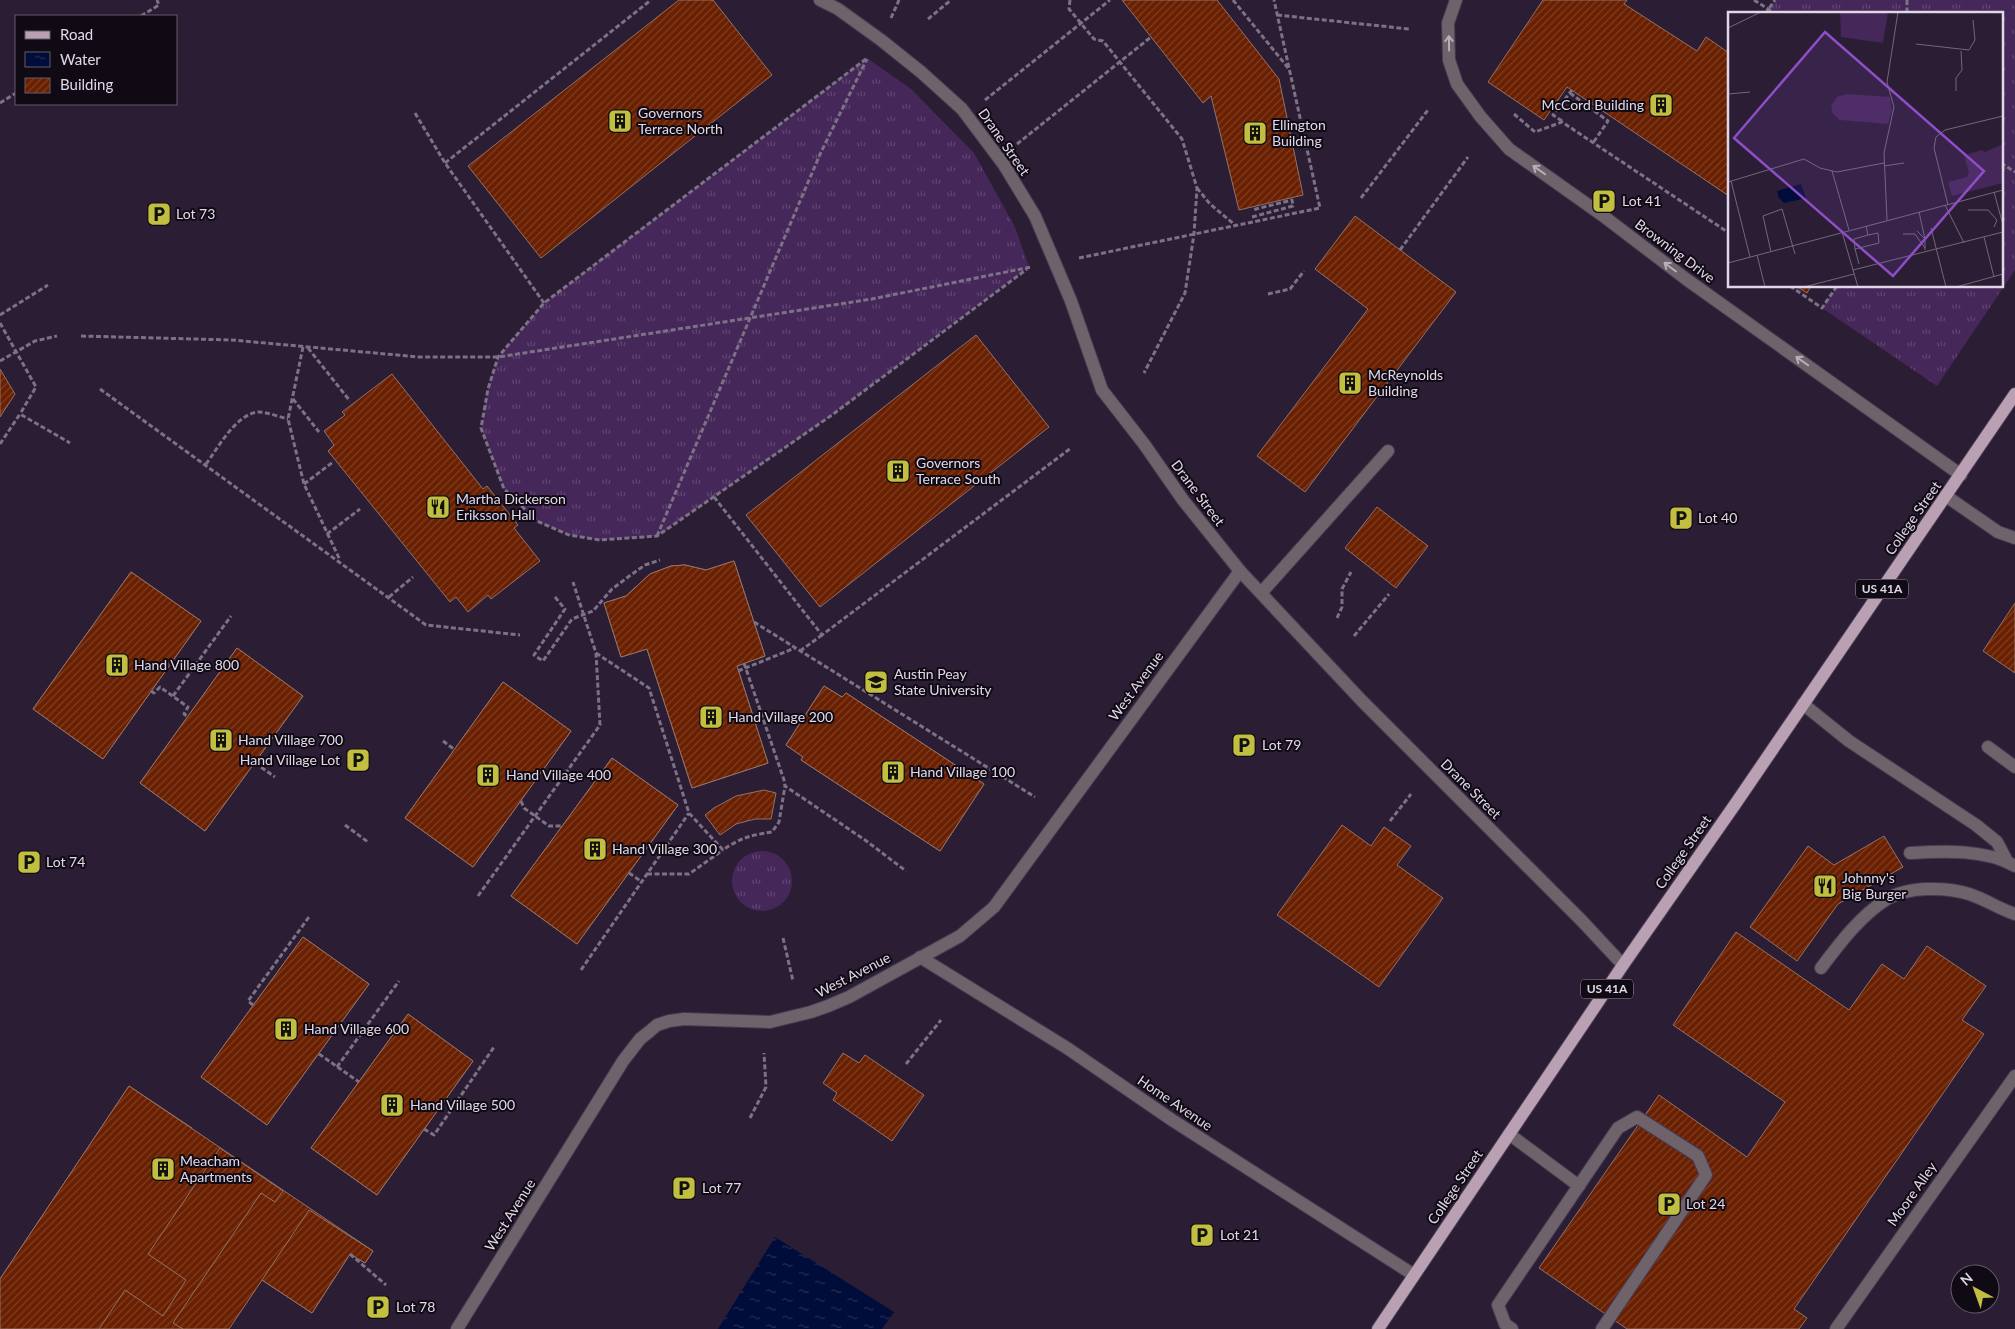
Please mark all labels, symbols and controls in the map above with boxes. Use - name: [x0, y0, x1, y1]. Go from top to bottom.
- inset map: [1728, 12, 2002, 288]
- legend: [15, 15, 178, 105]
- text: Road: [60, 25, 93, 43]
- one-way arrow: [1444, 35, 1453, 51]
- text: Water: [60, 50, 101, 68]
- text: Building: [60, 75, 113, 93]
- building icon: McCord Building: [1648, 92, 1674, 118]
- place label: McCord Building: [1542, 96, 1644, 113]
- place label: Governors Terrace North: [638, 104, 723, 137]
- street label: Drane Street: [975, 105, 1034, 179]
- building icon: Governors Terrace North: [607, 108, 633, 134]
- place label: Ellington Building: [1272, 116, 1326, 149]
- building icon: Ellington Building: [1242, 120, 1268, 146]
- one-way arrow: [1532, 165, 1546, 175]
- parking icon: Lot 41: [1591, 188, 1617, 214]
- place label: Lot 41: [1622, 192, 1661, 209]
- parking icon: Lot 73: [146, 201, 172, 227]
- place label: Lot 73: [176, 205, 215, 222]
- street label: Browning Drive: [1632, 215, 1719, 286]
- one-way arrow: [1664, 261, 1677, 272]
- one-way arrow: [1795, 356, 1809, 366]
- place label: McReynolds Building: [1368, 366, 1443, 399]
- building icon: McReynolds Building: [1337, 370, 1363, 396]
- place label: Governors Terrace South: [916, 454, 1001, 487]
- street label: Drane Street: [1168, 456, 1229, 529]
- building icon: Governors Terrace South: [885, 458, 911, 484]
- street label: College Street: [1881, 478, 1944, 558]
- place label: Martha Dickerson Eriksson Hall: [456, 490, 566, 523]
- restaurant icon: Martha Dickerson Eriksson Hall: [425, 494, 451, 520]
- parking icon: Lot 40: [1668, 505, 1694, 531]
- place label: Lot 40: [1698, 509, 1737, 526]
- road number: US 41A: [1856, 580, 1908, 598]
- street label: West Avenue: [1105, 648, 1166, 724]
- building icon: Hand Village 800: [104, 652, 130, 678]
- place label: Hand Village 800: [134, 656, 239, 673]
- place label: Austin Peay State University: [894, 665, 992, 698]
- school or university icon: Austin Peay State University: [863, 669, 889, 695]
- building icon: Hand Village 200: [698, 704, 724, 730]
- place label: Hand Village 200: [728, 708, 833, 725]
- building icon: Hand Village 700: [208, 727, 234, 753]
- place label: Hand Village 700: [238, 731, 343, 748]
- parking icon: Lot 79: [1231, 732, 1257, 758]
- place label: Lot 79: [1262, 736, 1301, 753]
- parking icon: Hand Village Lot: [345, 747, 371, 773]
- place label: Hand Village Lot: [240, 751, 340, 768]
- street label: Drane Street: [1438, 755, 1505, 822]
- building icon: Hand Village 100: [880, 759, 906, 785]
- building icon: Hand Village 400: [475, 762, 501, 788]
- place label: Hand Village 100: [910, 763, 1015, 780]
- place label: Hand Village 400: [506, 766, 611, 783]
- street label: College Street: [1651, 812, 1714, 892]
- building icon: Hand Village 300: [582, 836, 608, 862]
- place label: Hand Village 300: [612, 840, 717, 857]
- parking icon: Lot 74: [16, 849, 42, 875]
- place label: Lot 74: [46, 853, 85, 870]
- place label: Johnny's Big Burger: [1842, 869, 1906, 902]
- restaurant icon: Johnny's Big Burger: [1812, 873, 1838, 899]
- street label: West Avenue: [813, 948, 893, 1001]
- road number: US 41A: [1581, 980, 1633, 999]
- building icon: Hand Village 600: [273, 1016, 299, 1042]
- place label: Hand Village 600: [304, 1020, 409, 1037]
- street label: Home Avenue: [1135, 1071, 1216, 1134]
- building icon: Hand Village 500: [379, 1092, 405, 1118]
- place label: Hand Village 500: [410, 1096, 515, 1113]
- street label: College Street: [1423, 1146, 1486, 1227]
- place label: Meacham Apartments: [180, 1152, 252, 1185]
- building icon: Meacham Apartments: [150, 1156, 176, 1182]
- street label: Moore Alley: [1883, 1158, 1940, 1229]
- parking icon: Lot 77: [671, 1175, 697, 1201]
- street label: West Avenue: [481, 1176, 538, 1254]
- place label: Lot 77: [702, 1179, 741, 1196]
- parking icon: Lot 24: [1656, 1191, 1682, 1217]
- place label: Lot 24: [1686, 1195, 1725, 1212]
- parking icon: Lot 21: [1189, 1222, 1215, 1248]
- place label: Lot 21: [1220, 1226, 1259, 1243]
- north arrow: [1950, 1264, 2000, 1314]
- text: N: [1956, 1269, 1976, 1289]
- parking icon: Lot 78: [365, 1294, 391, 1320]
- place label: Lot 78: [396, 1298, 435, 1315]

